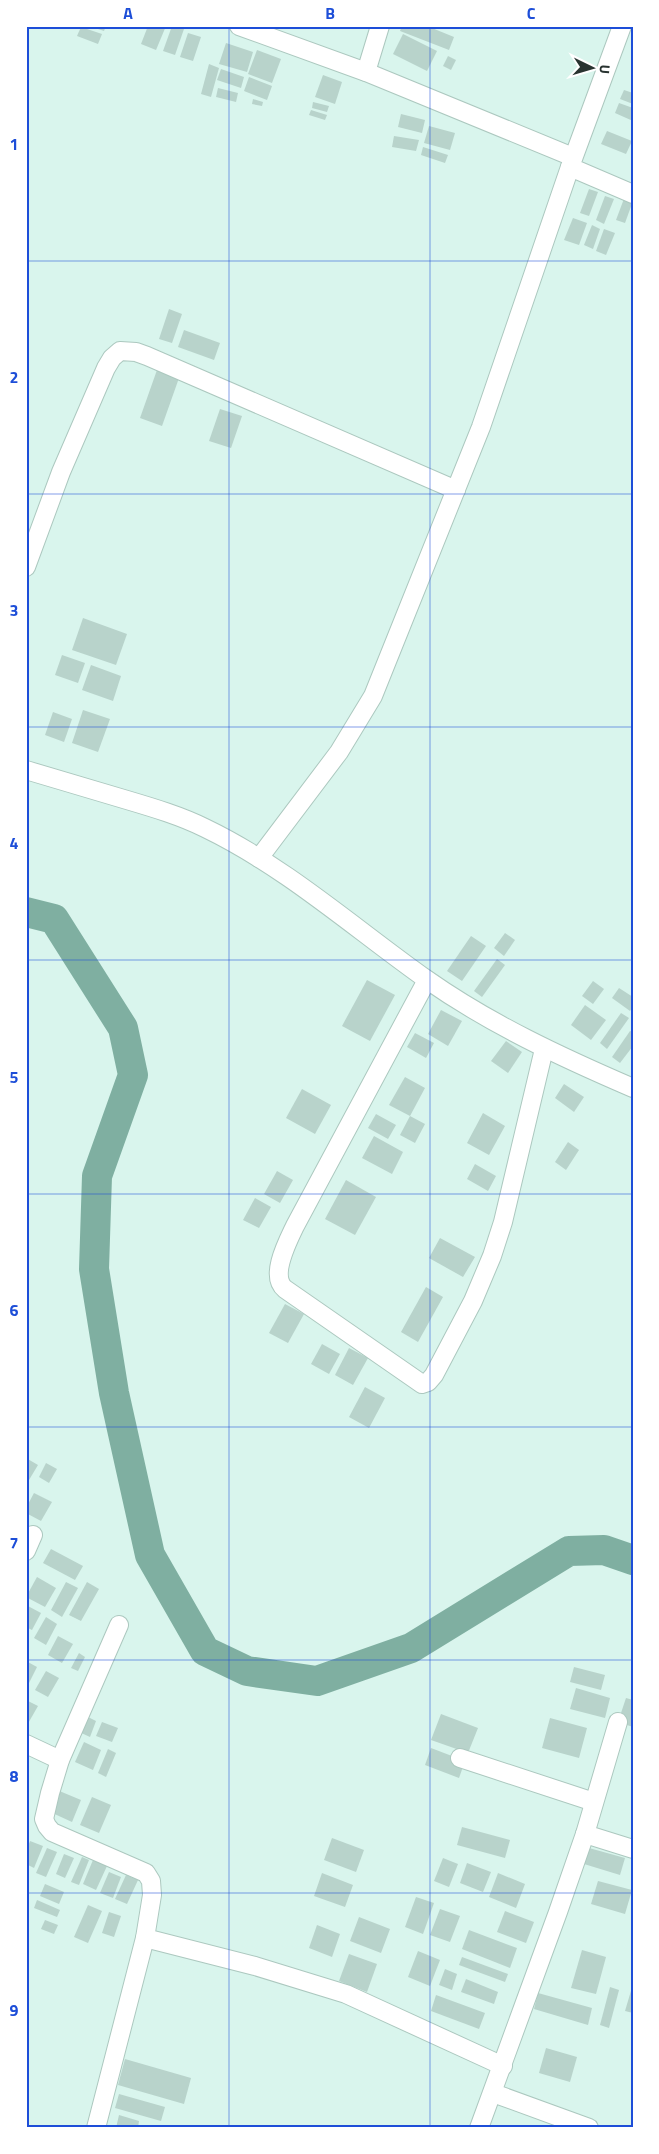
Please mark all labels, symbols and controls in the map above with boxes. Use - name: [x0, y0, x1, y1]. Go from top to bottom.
- text: A: [123, 1, 133, 25]
- text: B: [325, 1, 335, 25]
- text: C: [527, 1, 536, 25]
- north arrow: [566, 42, 616, 92]
- text: U: [595, 64, 616, 75]
- text: 1: [10, 132, 18, 156]
- text: 2: [10, 365, 18, 389]
- text: 3: [10, 598, 18, 622]
- text: 4: [10, 831, 19, 855]
- text: 5: [10, 1065, 19, 1089]
- text: 6: [10, 1298, 19, 1322]
- text: 7: [10, 1531, 18, 1555]
- text: 8: [10, 1764, 19, 1788]
- text: 9: [10, 1998, 19, 2022]

